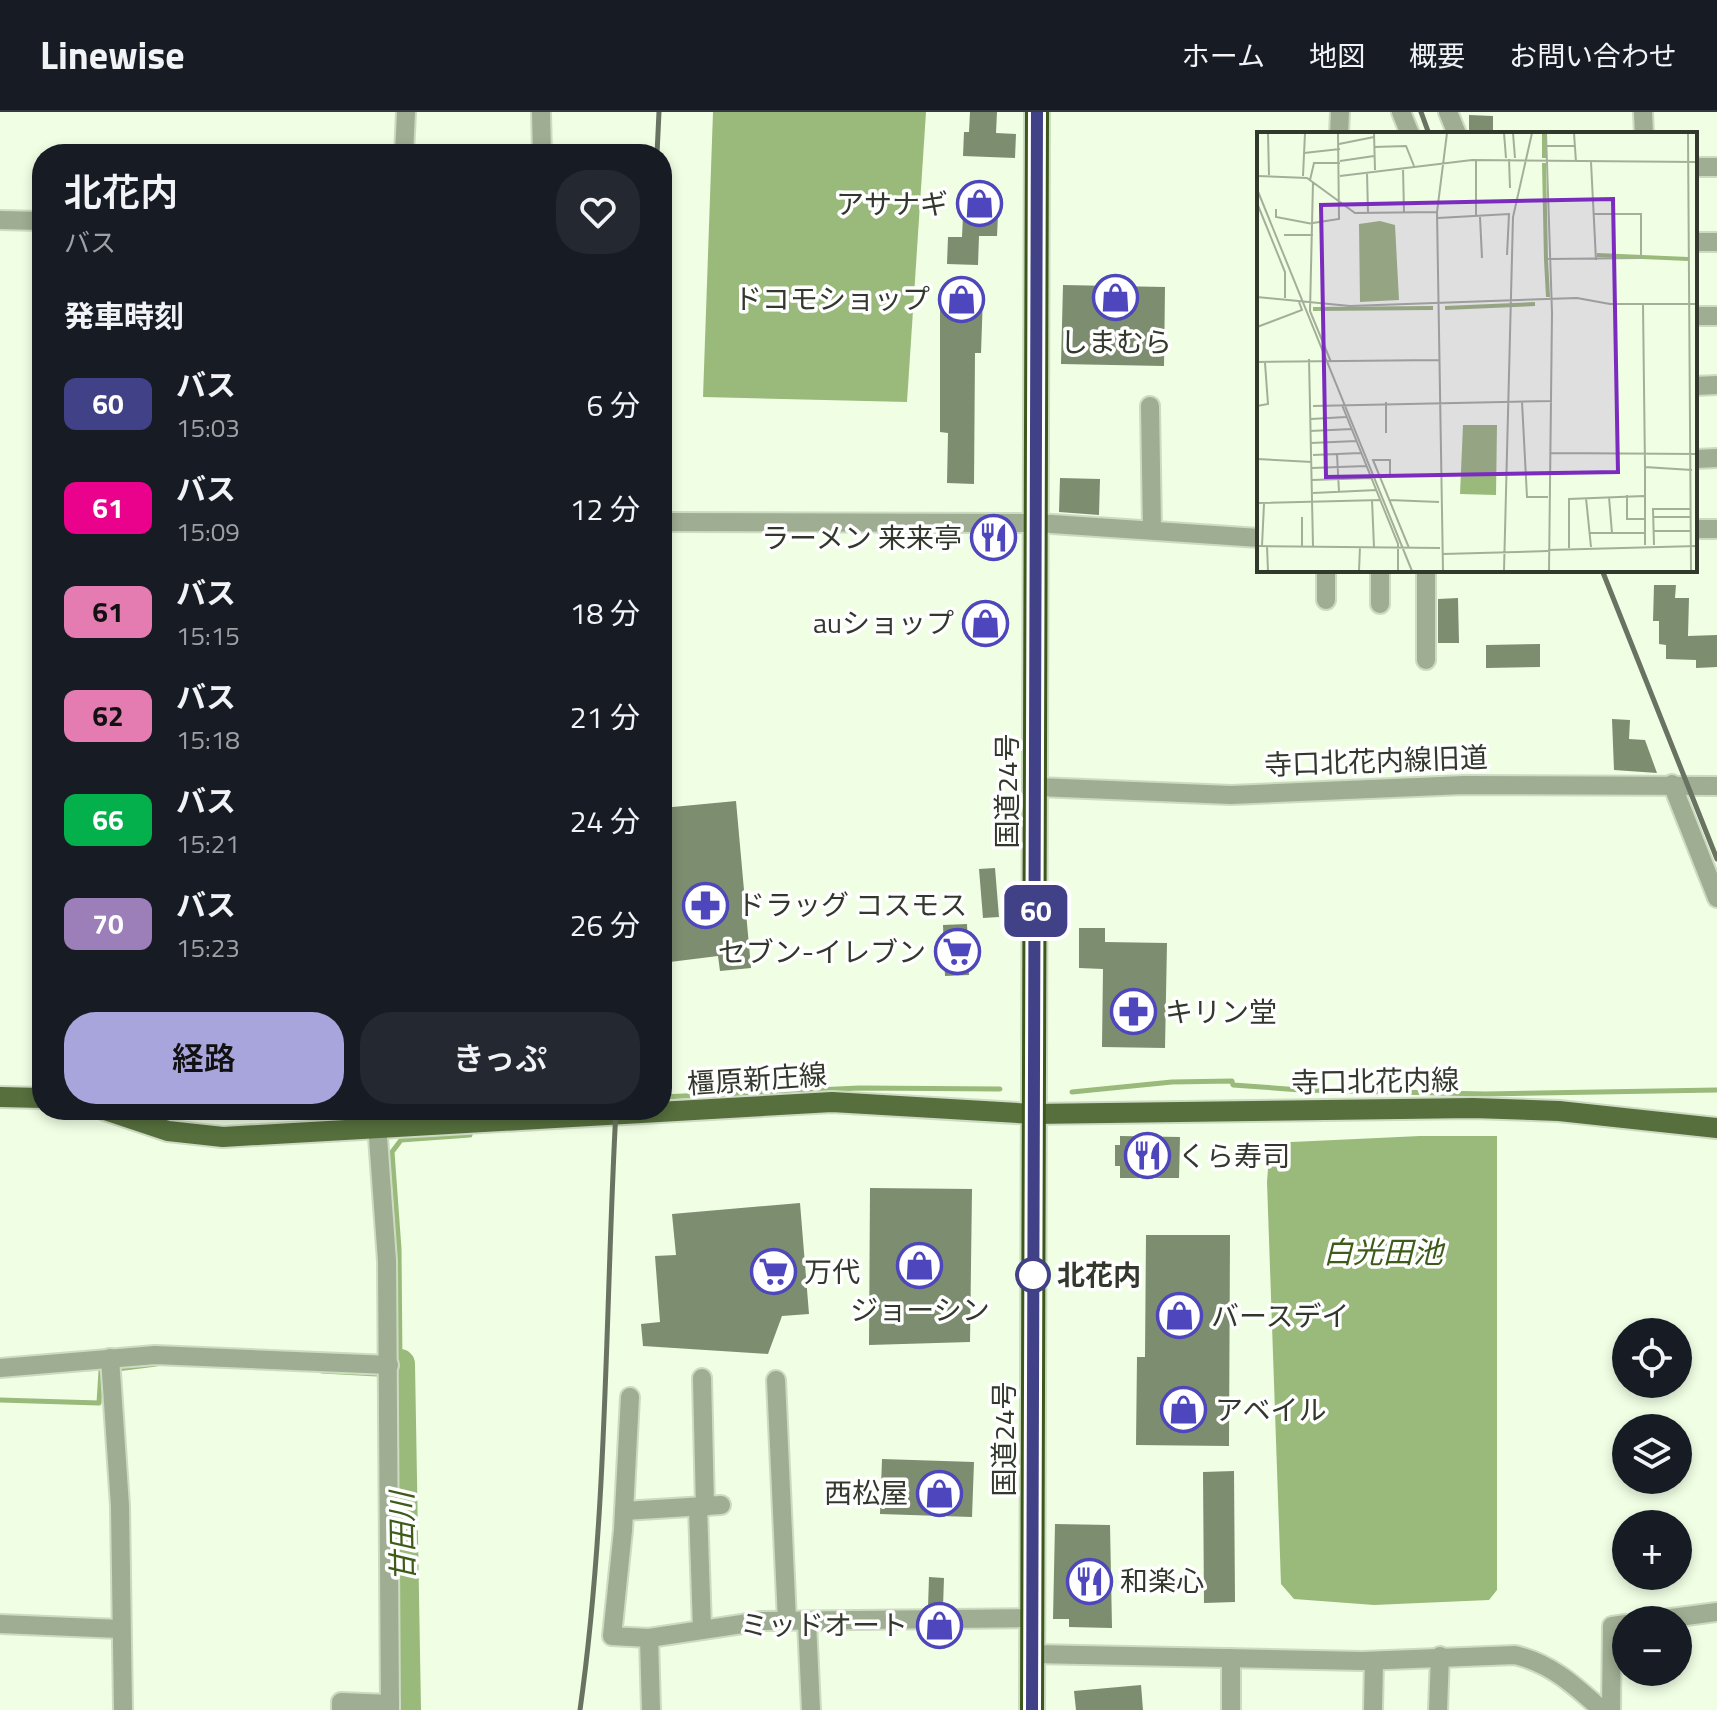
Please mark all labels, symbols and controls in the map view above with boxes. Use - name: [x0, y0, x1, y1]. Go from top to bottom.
- text: Linewise: [40, 26, 185, 84]
- text: ホーム: [1182, 34, 1265, 77]
- text: 地図: [1309, 34, 1365, 77]
- text: 概要: [1409, 34, 1465, 77]
- text: お問い合わせ: [1509, 34, 1677, 77]
- inset map: [1257, 132, 1697, 572]
- text: 北花内: [64, 163, 178, 221]
- button: heart: [556, 170, 640, 254]
- shop icon: アサナギ: [955, 180, 1003, 228]
- place label: アサナギ: [836, 182, 948, 225]
- text: バス: [64, 223, 116, 262]
- shop icon: しまむら: [1092, 273, 1140, 321]
- shop icon: ドコモショップ: [937, 275, 985, 323]
- place label: ドコモショップ: [734, 277, 930, 320]
- text: 発車時刻: [64, 293, 184, 339]
- place label: しまむら: [1060, 320, 1172, 363]
- text: バス: [176, 362, 236, 408]
- text: 60: [92, 382, 124, 425]
- text: 6 分: [587, 382, 640, 428]
- text: 15:03: [176, 408, 240, 447]
- text: バス: [176, 466, 236, 512]
- text: 61: [92, 486, 124, 529]
- text: 12 分: [570, 486, 640, 532]
- text: 15:09: [176, 512, 240, 551]
- restaurant icon: ラーメン 来来亭: [969, 514, 1017, 562]
- place label: ラーメン 来来亭: [761, 516, 962, 559]
- text: バス: [176, 570, 236, 616]
- text: 61: [92, 590, 124, 633]
- text: 18 分: [570, 590, 640, 636]
- shop icon: auショップ: [961, 599, 1009, 647]
- place label: auショップ: [813, 601, 954, 644]
- text: 15:15: [176, 616, 240, 655]
- text: バス: [176, 674, 236, 720]
- text: 62: [92, 694, 124, 737]
- text: 21 分: [570, 694, 640, 740]
- text: 15:18: [176, 720, 240, 759]
- street label: 国道24号: [985, 733, 1028, 849]
- street label: 寺口北花内線旧道: [1263, 735, 1489, 786]
- text: バス: [176, 778, 236, 824]
- text: 66: [92, 798, 124, 841]
- text: 24 分: [570, 798, 640, 844]
- text: 15:21: [176, 824, 240, 863]
- pharmacy icon: ドラッグ コスモス: [682, 881, 730, 929]
- text: バス: [176, 882, 236, 928]
- place label: ドラッグ コスモス: [737, 883, 967, 926]
- line badge: 60: [1000, 885, 1072, 937]
- text: 60: [1020, 889, 1052, 932]
- text: 70: [92, 902, 124, 945]
- text: 26 分: [570, 902, 640, 948]
- text: 15:23: [176, 928, 240, 967]
- supermarket icon: セブン-イレブン: [933, 928, 981, 976]
- place label: セブン-イレブン: [718, 930, 926, 973]
- pharmacy icon: キリン堂: [1110, 988, 1158, 1036]
- place label: キリン堂: [1165, 990, 1277, 1033]
- button: 経路: [64, 1012, 344, 1104]
- button: きっぷ: [360, 1012, 640, 1104]
- street label: 橿原新庄線: [686, 1052, 828, 1105]
- street label: 寺口北花内線: [1291, 1058, 1459, 1103]
- restaurant icon: くら寿司: [1123, 1132, 1171, 1180]
- place label: くら寿司: [1178, 1134, 1290, 1177]
- water label: 白光田池: [1323, 1229, 1446, 1275]
- shop icon: ジョーシン: [896, 1241, 944, 1289]
- supermarket icon: 万代: [749, 1248, 797, 1296]
- place label: 万代: [804, 1250, 860, 1293]
- place label: 北花内: [1057, 1253, 1141, 1296]
- marker: 北花内: [1016, 1258, 1050, 1292]
- place label: ジョーシン: [850, 1288, 990, 1331]
- shop icon: バースデイ: [1156, 1292, 1204, 1340]
- place label: バースデイ: [1211, 1294, 1350, 1337]
- map controls: [1612, 1318, 1692, 1686]
- button: locate: [1612, 1318, 1692, 1398]
- street label: 国道24号: [982, 1381, 1025, 1497]
- shop icon: アベイル: [1160, 1386, 1208, 1434]
- place label: アベイル: [1215, 1388, 1326, 1431]
- button: layers: [1612, 1414, 1692, 1494]
- shop icon: 西松屋: [915, 1469, 963, 1517]
- place label: 西松屋: [824, 1471, 908, 1514]
- water label: 甘田川: [378, 1489, 426, 1582]
- button: +: [1612, 1510, 1692, 1590]
- restaurant icon: 和楽心: [1065, 1557, 1113, 1605]
- place label: 和楽心: [1120, 1559, 1204, 1602]
- shop icon: ミッドオート: [915, 1601, 963, 1649]
- place label: ミッドオート: [740, 1603, 908, 1646]
- button: −: [1612, 1606, 1692, 1686]

